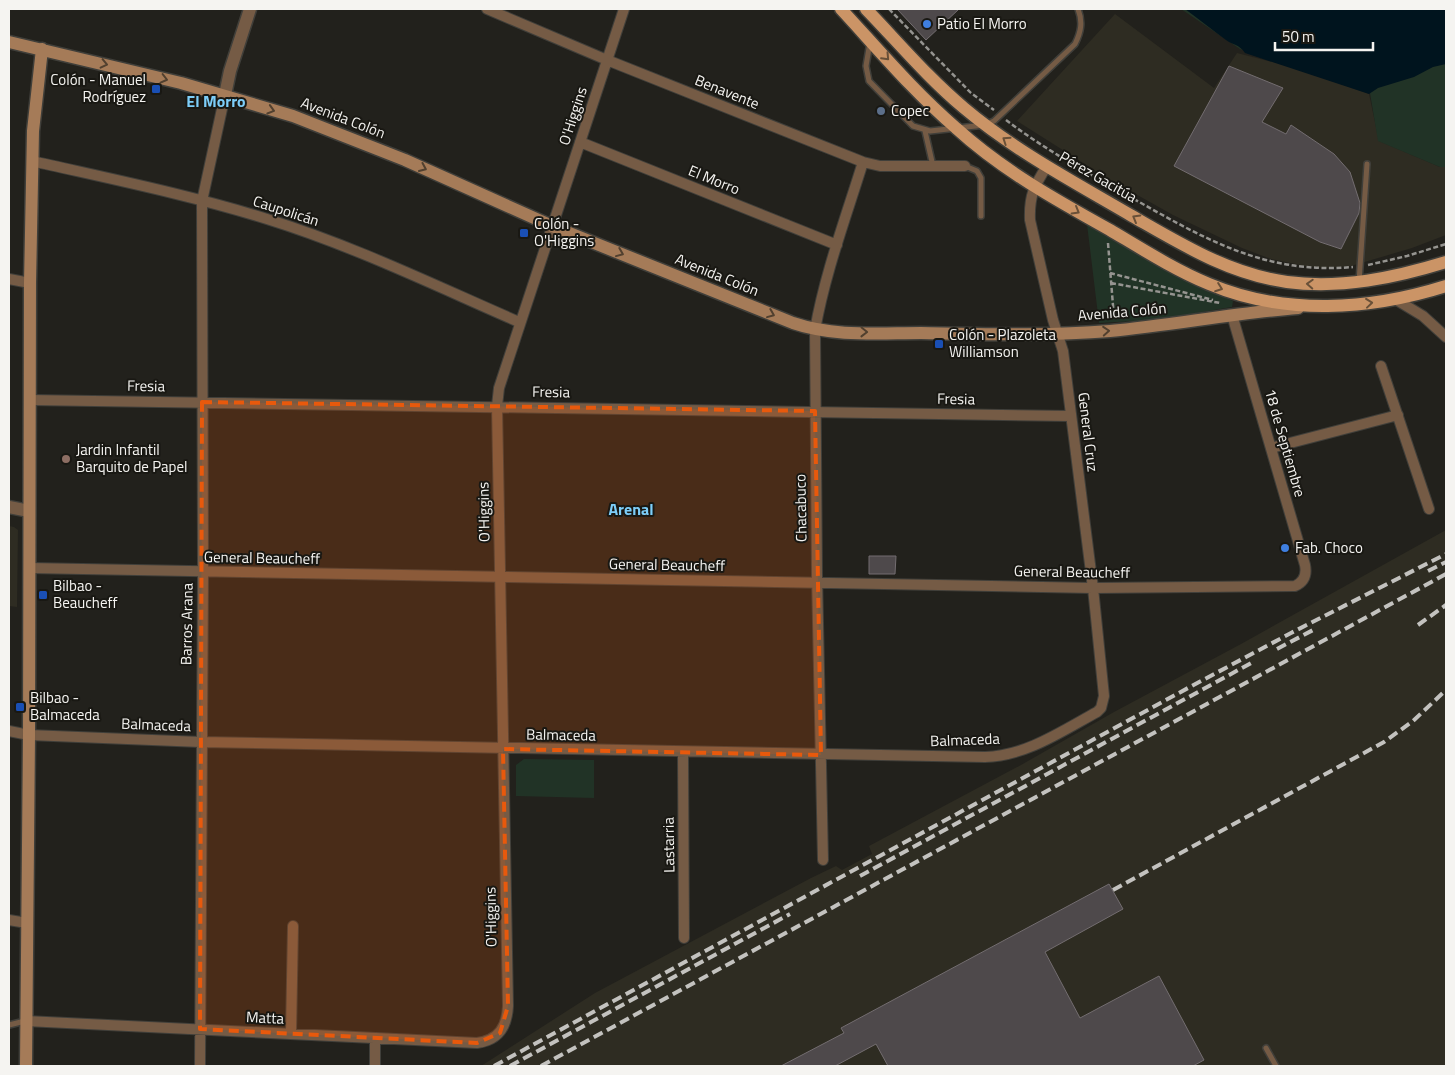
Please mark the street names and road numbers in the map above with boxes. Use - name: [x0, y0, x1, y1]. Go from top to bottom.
- street label: Benavente: [691, 68, 763, 115]
- street label: O'Higgins: [552, 84, 593, 148]
- street label: Avenida Colón: [298, 91, 389, 144]
- street label: Pérez Gacitúa: [1055, 145, 1142, 208]
- street label: El Morro: [685, 159, 743, 200]
- street label: Caupolicán: [250, 189, 322, 232]
- street label: Avenida Colón: [672, 247, 763, 302]
- street label: Avenida Colón: [1077, 296, 1167, 327]
- street label: Fresia: [127, 374, 166, 397]
- street label: Fresia: [532, 380, 571, 403]
- street label: 18 de Septiembre: [1259, 386, 1312, 500]
- street label: Fresia: [937, 387, 976, 410]
- street label: General Cruz: [1072, 391, 1105, 473]
- street label: Chacabuco: [788, 474, 813, 542]
- street label: O'Higgins: [471, 482, 496, 542]
- street label: General Beaucheff: [204, 545, 320, 570]
- street label: General Beaucheff: [609, 552, 725, 577]
- street label: General Beaucheff: [1014, 559, 1130, 584]
- street label: Barros Arana: [174, 582, 199, 665]
- street label: Balmaceda: [121, 712, 192, 737]
- street label: Balmaceda: [526, 722, 597, 747]
- street label: Balmaceda: [930, 727, 1001, 752]
- street label: Lastarria: [657, 817, 680, 873]
- street label: O'Higgins: [478, 887, 503, 947]
- street label: Matta: [245, 1005, 285, 1030]

